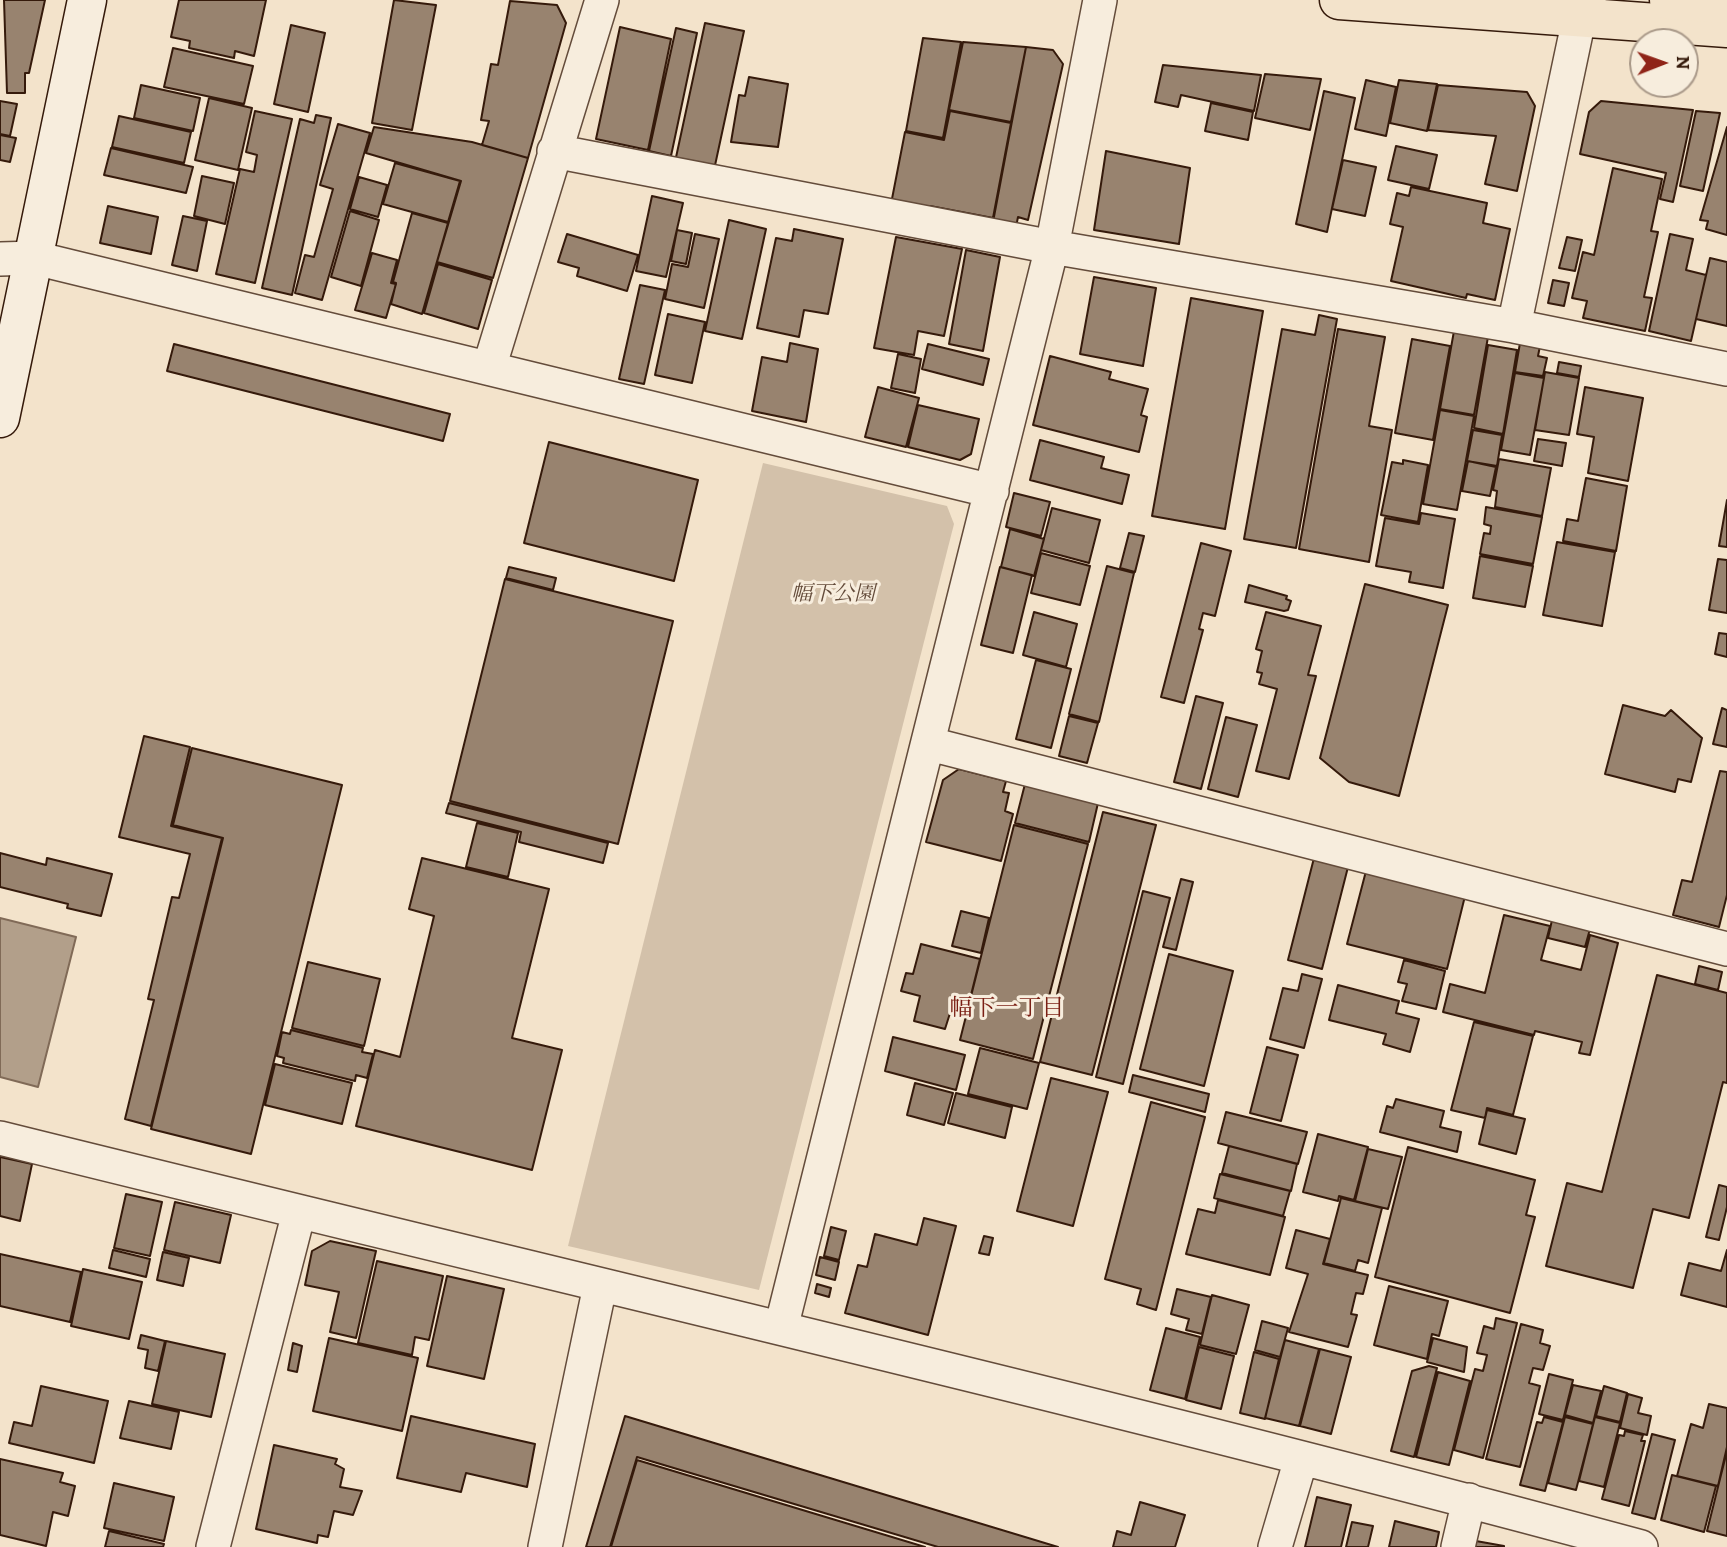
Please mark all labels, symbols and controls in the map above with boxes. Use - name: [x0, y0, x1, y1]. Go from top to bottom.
- north arrow: [1629, 28, 1699, 98]
- text: N: [1670, 56, 1696, 70]
- park label: 幅下公園: [791, 582, 875, 608]
- district label: 幅下一丁目: [950, 995, 1064, 1023]

